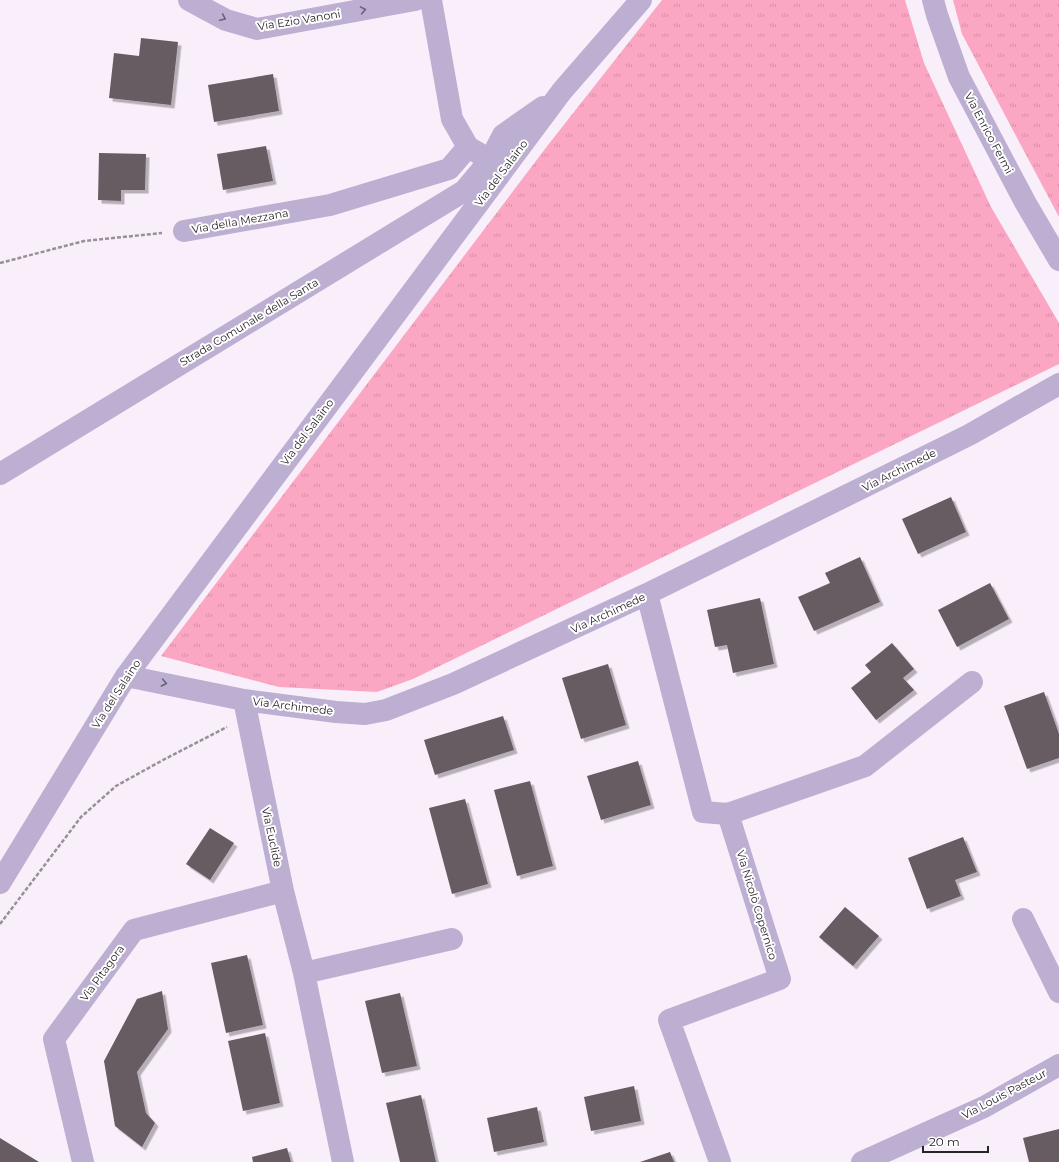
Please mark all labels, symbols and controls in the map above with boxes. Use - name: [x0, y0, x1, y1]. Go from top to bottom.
- one-way arrow: [360, 6, 367, 14]
- street label: Via Ezio Vanoni: [257, 7, 341, 33]
- one-way arrow: [219, 13, 226, 21]
- street label: Via Enrico Fermi: [962, 90, 1016, 176]
- street label: Via del Salaino: [471, 137, 531, 209]
- street label: Via della Mezzana: [191, 206, 289, 236]
- street label: Strada Comunale della Santa: [177, 275, 321, 369]
- street label: Via del Salaino: [277, 396, 337, 468]
- street label: Via Archimede: [860, 445, 939, 495]
- street label: Via Archimede: [568, 589, 648, 636]
- street label: Via del Salaino: [88, 657, 144, 731]
- one-way arrow: [161, 679, 167, 687]
- street label: Via Archimede: [252, 694, 334, 718]
- street label: Via Euclide: [259, 806, 285, 868]
- street label: Via Nicolò Copernico: [734, 849, 780, 962]
- street label: Via Pitagora: [77, 942, 127, 1004]
- street label: Via Louis Pasteur: [959, 1066, 1049, 1122]
- scale bar: [923, 1128, 988, 1154]
- text: 20 m: [929, 1134, 960, 1149]

